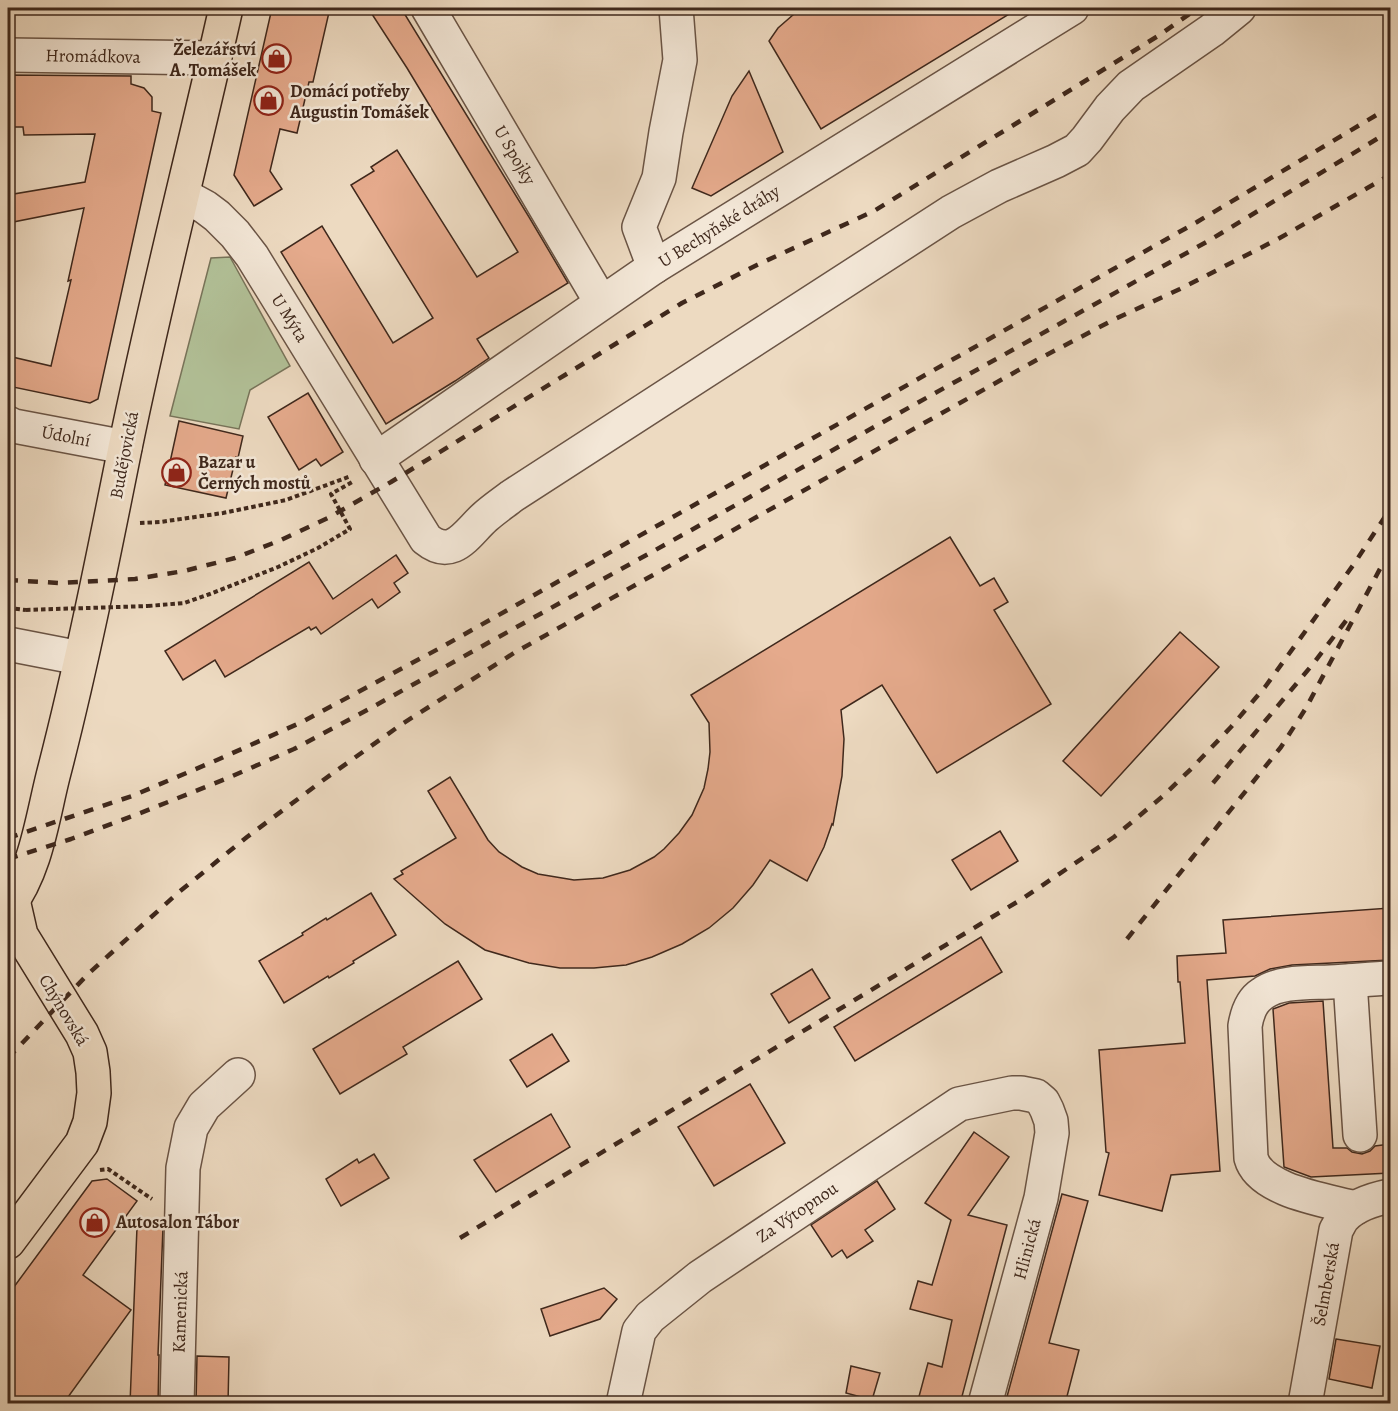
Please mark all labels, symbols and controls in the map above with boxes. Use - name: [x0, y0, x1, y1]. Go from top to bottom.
- place label: Železářství A. Tomášek: [169, 37, 257, 82]
- street label: Hromádkova: [45, 43, 142, 69]
- shop icon: Železářství A. Tomášek: [261, 43, 293, 75]
- place label: Domácí potřeby Augustin Tomášek: [289, 79, 429, 124]
- shop icon: Domácí potřeby Augustin Tomášek: [253, 85, 285, 117]
- street label: U Spojky: [488, 121, 542, 190]
- street label: U Bechyňské dráhy: [654, 178, 785, 273]
- street label: U Mýta: [266, 289, 315, 347]
- street label: Budějovická: [104, 408, 144, 501]
- street label: Údolní: [39, 419, 93, 453]
- place label: Bazar u Černých mostů: [198, 450, 311, 495]
- shop icon: Bazar u Černých mostů: [161, 456, 193, 488]
- street label: Chýnovská: [33, 970, 95, 1051]
- street label: Za Výtopnou: [751, 1176, 843, 1248]
- shop icon: Autosalon Tábor: [79, 1206, 111, 1238]
- place label: Autosalon Tábor: [115, 1210, 240, 1234]
- street label: Hlinická: [1007, 1215, 1047, 1282]
- street label: Šelmberská: [1307, 1240, 1345, 1328]
- street label: Kamenická: [167, 1270, 193, 1353]

